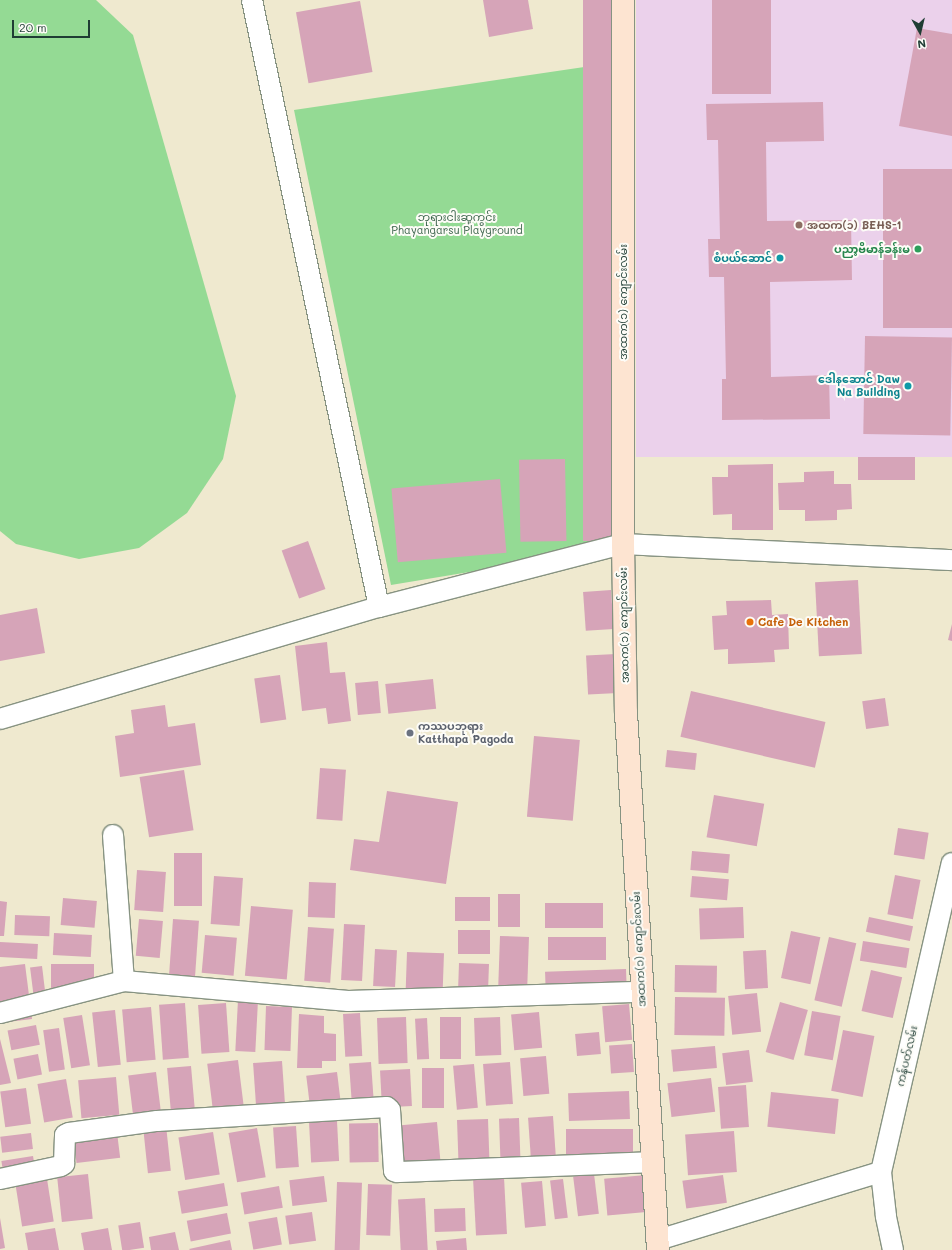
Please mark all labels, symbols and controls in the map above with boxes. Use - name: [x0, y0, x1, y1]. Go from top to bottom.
- scale bar: [14, 12, 92, 38]
- north arrow: [900, 12, 940, 52]
- text: 20 m: [19, 19, 47, 35]
- text: N: [917, 36, 927, 52]
- park label: ဘုရားငါးဆူကွင်း Phayangarsu Playground: [391, 211, 523, 237]
- place label: အထက(၁) BEHS-1: [807, 218, 901, 232]
- marker: အထက(၁) BEHS-1: [794, 220, 804, 230]
- place label: ပညာ့ဗိမာန်ခန်းမ: [834, 242, 910, 256]
- street label: အထက(၁) ကျောင်းလမ်း: [616, 244, 630, 360]
- marker: ပညာ့ဗိမာန်ခန်းမ: [913, 244, 923, 254]
- place label: စံပယ်ဆောင်: [713, 251, 772, 265]
- marker: စံပယ်ဆောင်: [775, 253, 785, 263]
- place label: ဒေါနဆောင် Daw Na Building: [818, 373, 900, 399]
- marker: ဒေါနဆောင် Daw Na Building: [903, 381, 913, 391]
- street label: အထက(၁) ကျောင်းလမ်း: [616, 567, 632, 683]
- place label: Cafe De Kitchen: [758, 615, 848, 629]
- marker: Cafe De Kitchen: [745, 617, 755, 627]
- place label: ကဿပဘုရား Katthapa Pagoda: [418, 720, 514, 746]
- marker: ကဿပဘုရား Katthapa Pagoda: [405, 728, 415, 738]
- street label: အထက(၁) ကျောင်းလမ်း: [629, 891, 649, 1007]
- street label: ကန်ပတ်လမ်း: [894, 1024, 920, 1088]

